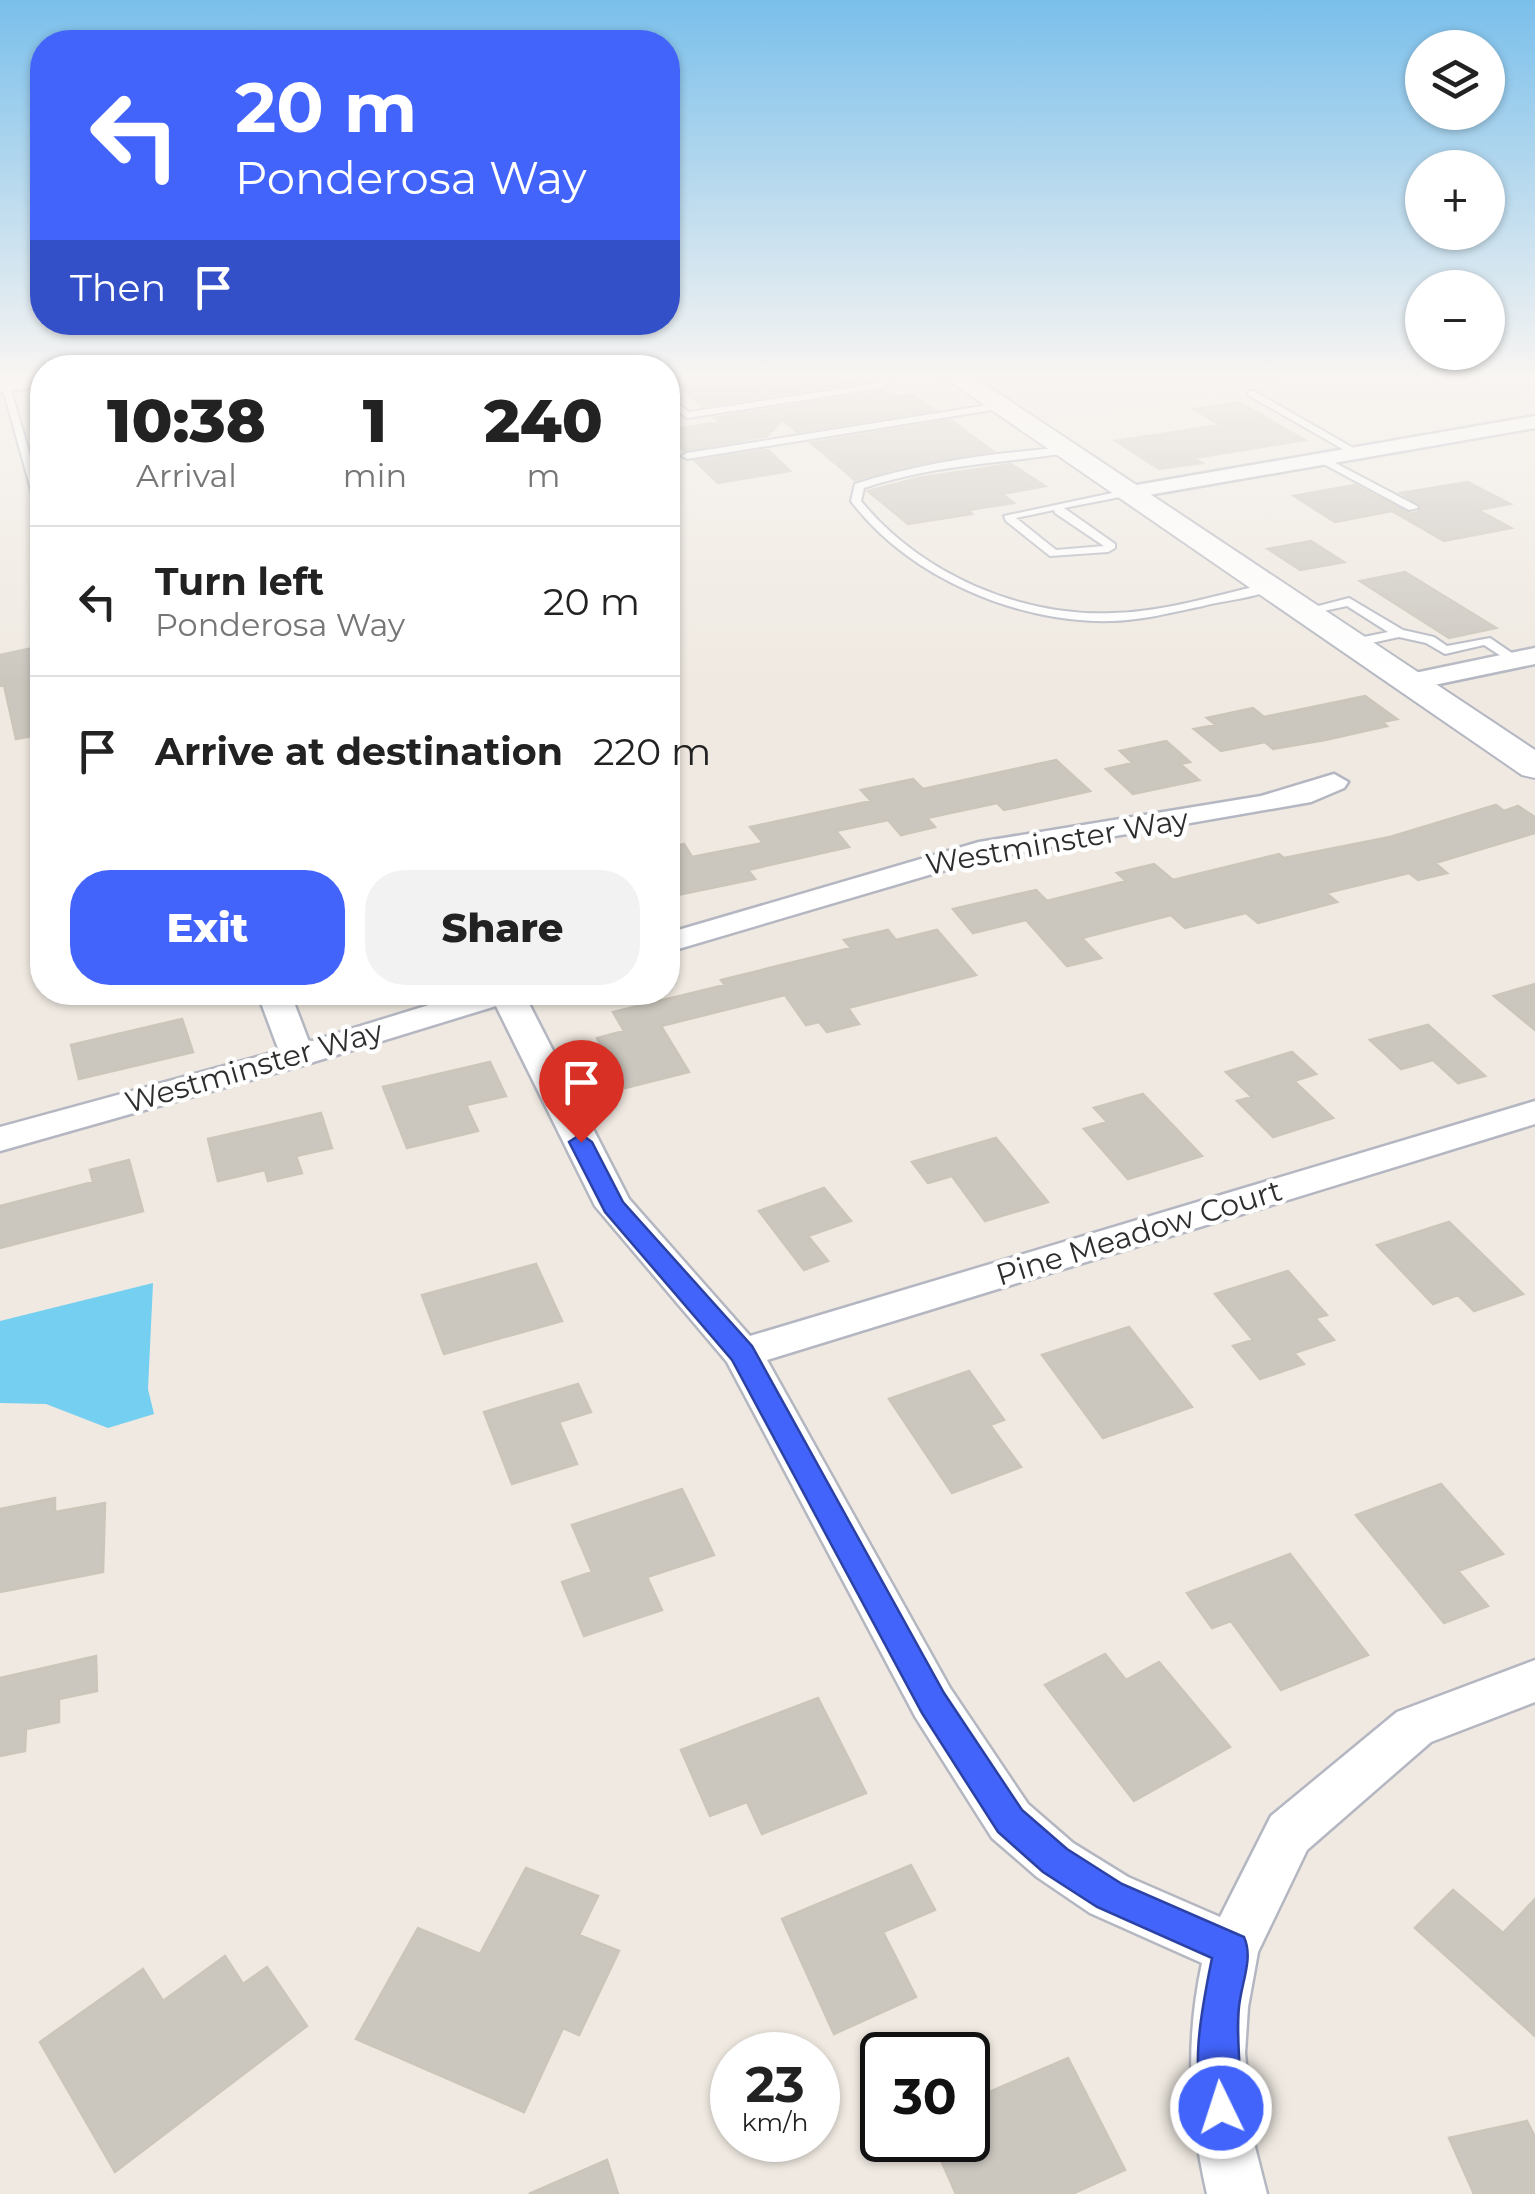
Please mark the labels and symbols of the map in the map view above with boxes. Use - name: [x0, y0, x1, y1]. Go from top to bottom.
- street label: Westminster Way: [923, 800, 1192, 883]
- street label: Westminster Way: [121, 1012, 388, 1121]
- pin: [539, 1040, 624, 1143]
- street label: Pine Meadow Court: [991, 1171, 1286, 1294]
- speed limit sign: 30: [860, 2032, 990, 2162]
- position arrow: [1169, 2056, 1273, 2160]

